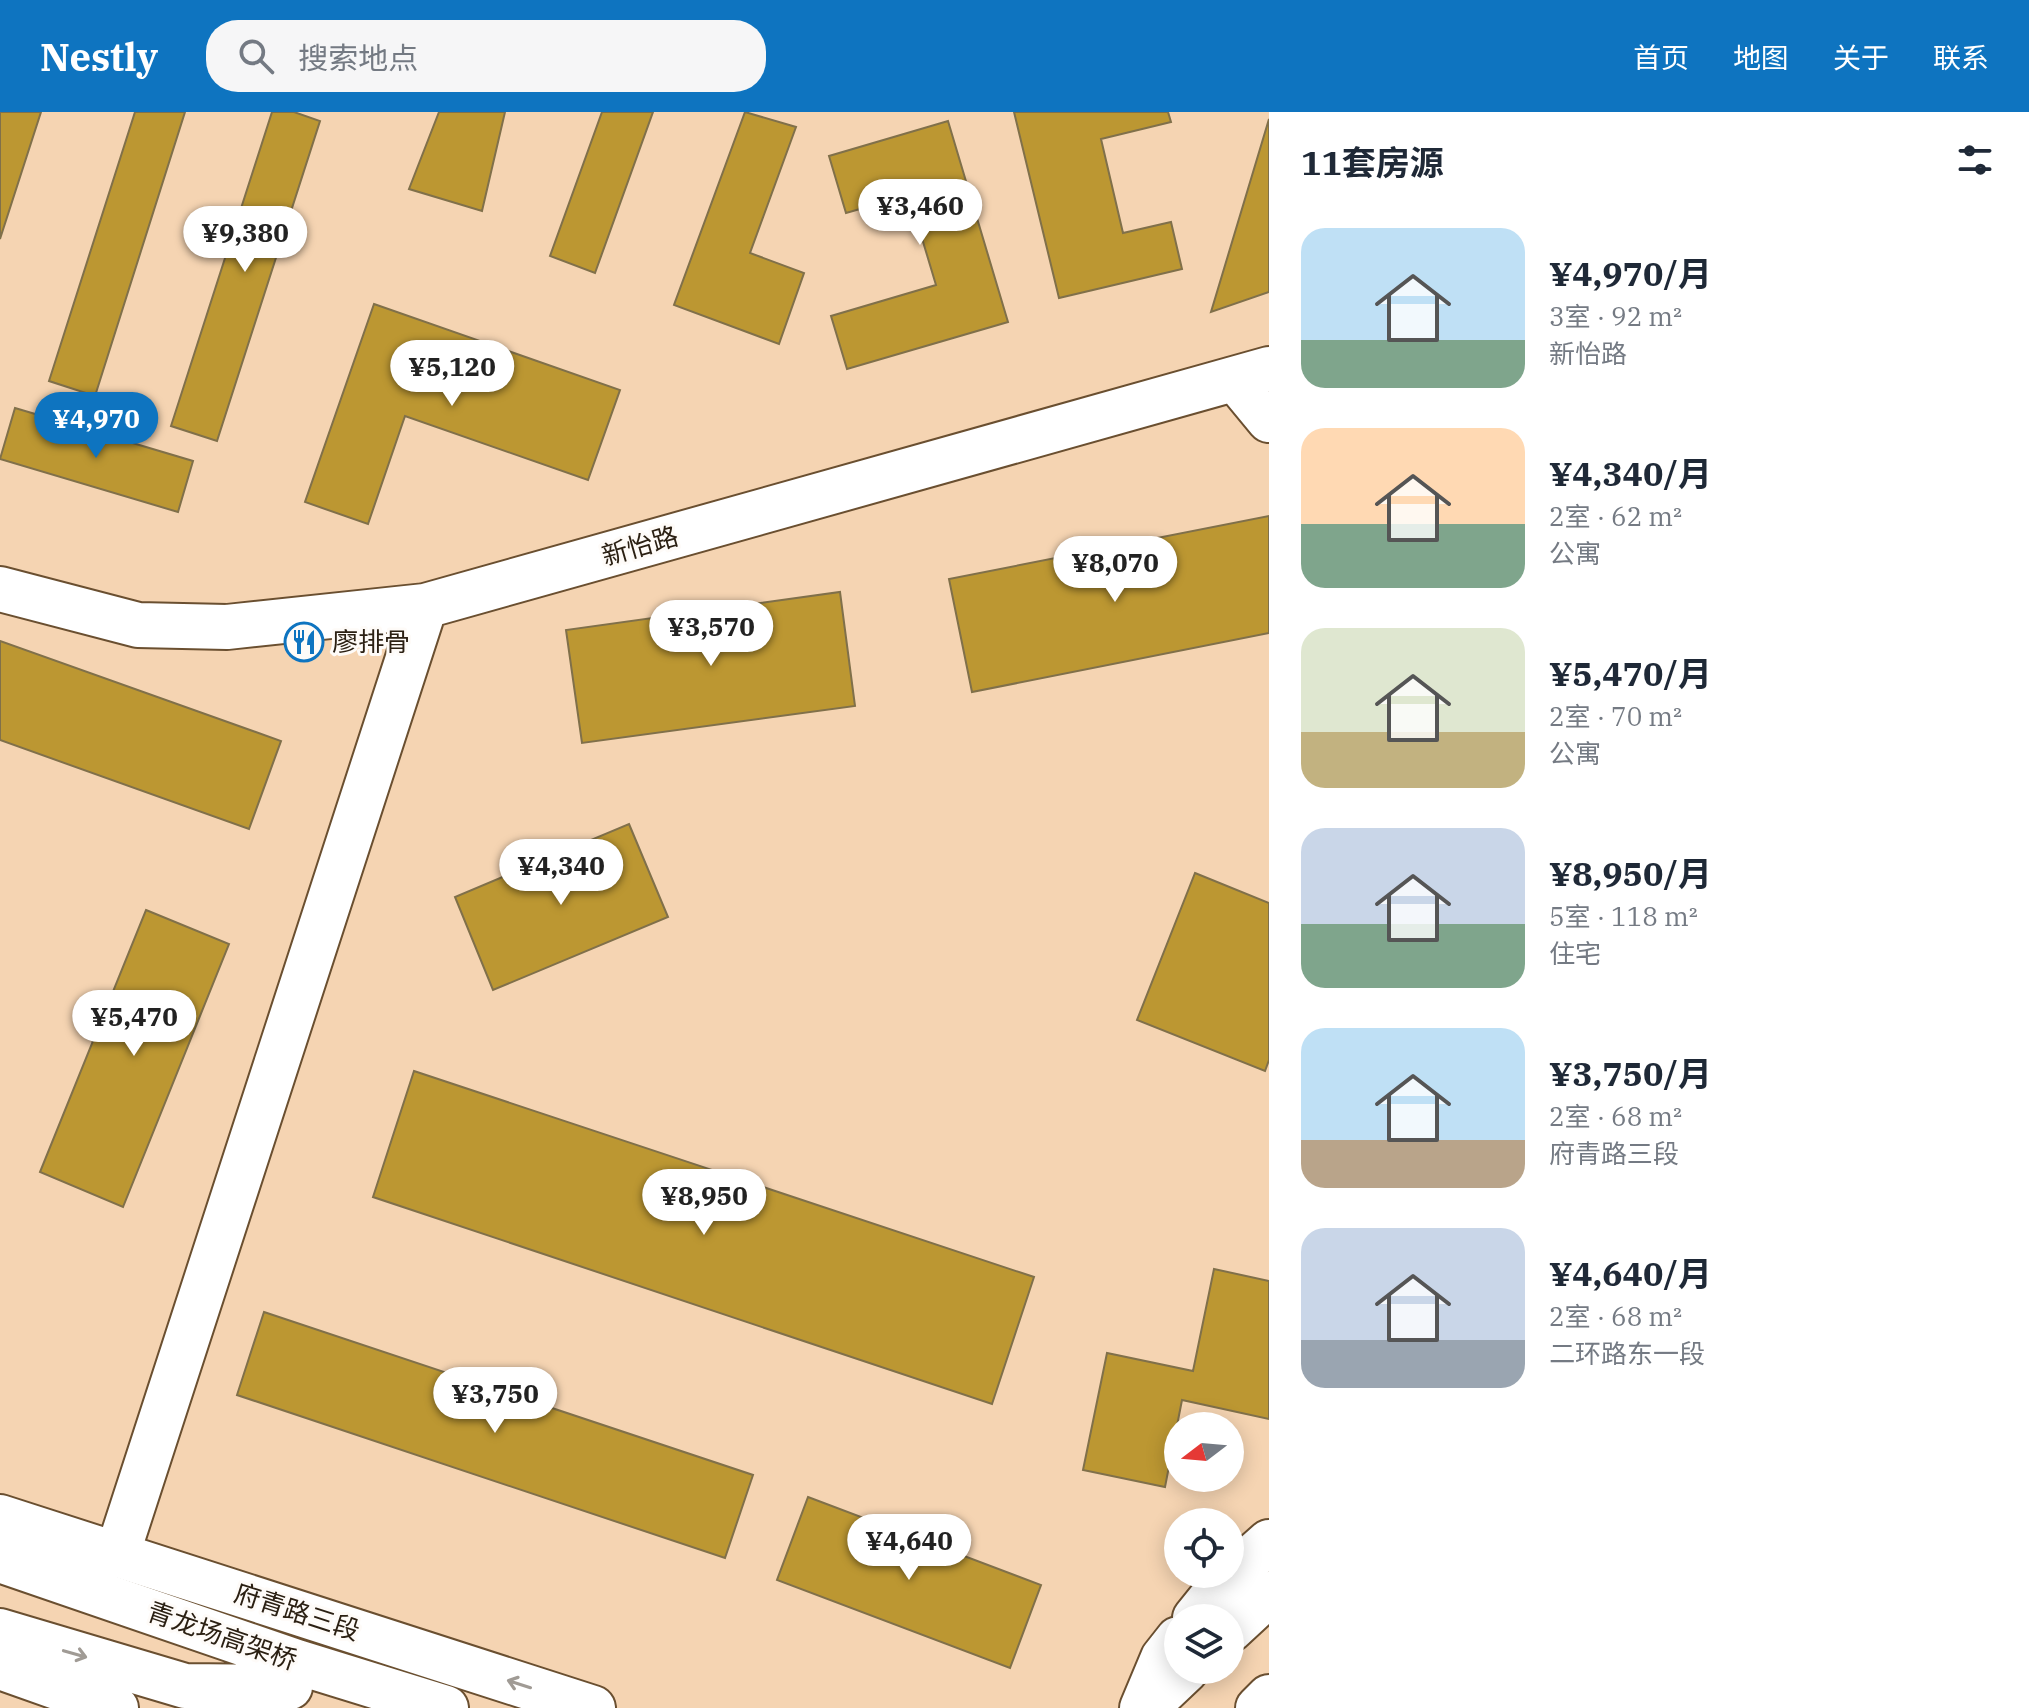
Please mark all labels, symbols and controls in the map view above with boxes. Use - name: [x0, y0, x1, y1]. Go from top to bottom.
- search box: [206, 20, 766, 92]
- text: Nestly: [40, 32, 158, 81]
- icon: search: [234, 34, 278, 78]
- text: 搜索地点: [298, 38, 418, 77]
- text: 首页: [1633, 39, 1689, 76]
- text: 地图: [1733, 39, 1789, 76]
- text: 关于: [1833, 39, 1889, 76]
- text: 联系: [1933, 39, 1989, 76]
- icon: filters: [1953, 138, 1997, 182]
- text: 11套房源: [1301, 140, 1444, 184]
- pin: ¥3,460: [855, 179, 985, 247]
- text: ¥3,460: [876, 188, 964, 222]
- pin: ¥9,380: [180, 206, 310, 274]
- text: ¥9,380: [201, 215, 289, 249]
- text: ¥4,970/月: [1549, 251, 1712, 295]
- icon: home: [1365, 260, 1461, 356]
- text: 3室 · 92 m²: [1549, 299, 1682, 333]
- text: 新怡路: [1549, 336, 1627, 370]
- pin: ¥5,120: [387, 340, 517, 408]
- text: ¥5,120: [408, 349, 496, 383]
- pin: ¥4,970: [31, 392, 161, 460]
- text: ¥4,970: [52, 401, 140, 435]
- text: ¥4,340/月: [1549, 451, 1712, 495]
- icon: home: [1365, 460, 1461, 556]
- text: 2室 · 62 m²: [1549, 499, 1682, 533]
- street label: 新怡路: [598, 518, 682, 572]
- pin: ¥8,070: [1050, 536, 1180, 604]
- text: 公寓: [1549, 536, 1601, 570]
- text: ¥8,070: [1071, 545, 1159, 579]
- pin: ¥3,570: [646, 600, 776, 668]
- text: ¥3,570: [667, 609, 755, 643]
- restaurant icon: 廖排骨: [283, 621, 325, 663]
- place label: 廖排骨: [332, 624, 410, 658]
- text: ¥5,470/月: [1549, 651, 1712, 695]
- icon: home: [1365, 660, 1461, 756]
- text: 2室 · 70 m²: [1549, 699, 1682, 733]
- text: 公寓: [1549, 736, 1601, 770]
- pin: ¥4,340: [496, 839, 626, 907]
- text: ¥4,340: [517, 848, 605, 882]
- text: ¥8,950/月: [1549, 851, 1712, 895]
- icon: home: [1365, 860, 1461, 956]
- text: 5室 · 118 m²: [1549, 899, 1698, 933]
- text: 住宅: [1549, 936, 1601, 970]
- pin: ¥5,470: [69, 990, 199, 1058]
- text: ¥5,470: [90, 999, 178, 1033]
- text: ¥3,750/月: [1549, 1051, 1712, 1095]
- icon: home: [1365, 1060, 1461, 1156]
- text: 2室 · 68 m²: [1549, 1099, 1682, 1133]
- text: 府青路三段: [1549, 1136, 1679, 1170]
- pin: ¥8,950: [639, 1169, 769, 1237]
- text: ¥8,950: [660, 1178, 748, 1212]
- text: ¥4,640/月: [1549, 1251, 1712, 1295]
- icon: home: [1365, 1260, 1461, 1356]
- text: 2室 · 68 m²: [1549, 1299, 1682, 1333]
- text: 二环路东一段: [1549, 1336, 1705, 1370]
- pin: ¥3,750: [430, 1367, 560, 1435]
- text: ¥3,750: [451, 1376, 539, 1410]
- north arrow: [1164, 1412, 1244, 1492]
- map controls: [1164, 1412, 1244, 1684]
- button: locate: [1164, 1508, 1244, 1588]
- pin: ¥4,640: [844, 1514, 974, 1582]
- text: ¥4,640: [865, 1523, 953, 1557]
- street label: 府青路三段: [230, 1575, 364, 1647]
- street label: 青龙场高架桥: [143, 1594, 302, 1677]
- button: layers: [1164, 1604, 1244, 1684]
- one-way arrow: [61, 1647, 87, 1662]
- one-way arrow: [507, 1676, 532, 1690]

